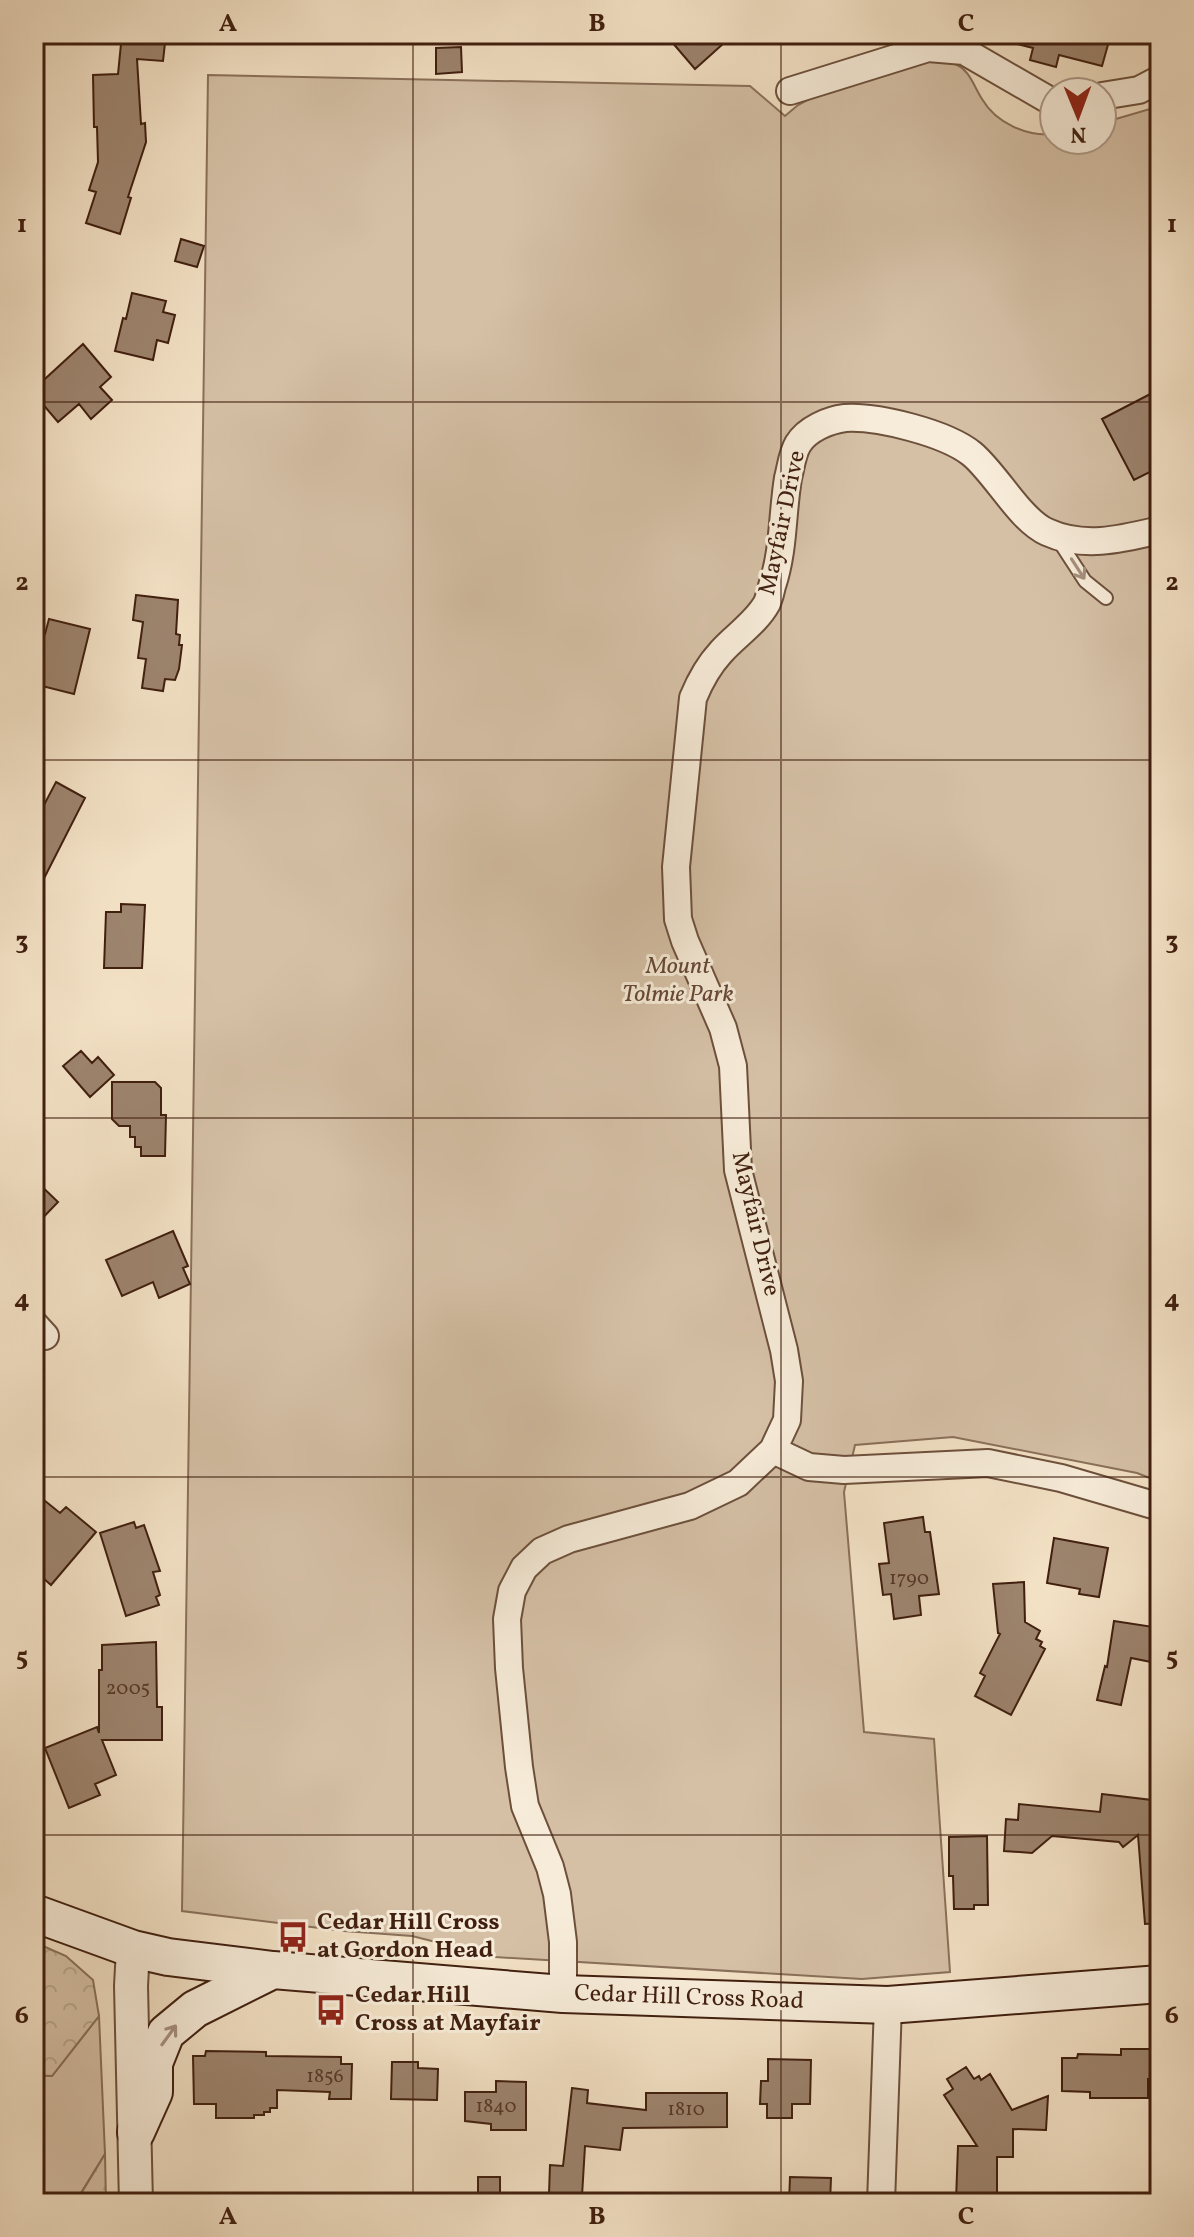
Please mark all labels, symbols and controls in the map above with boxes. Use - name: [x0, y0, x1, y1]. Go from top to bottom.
- text: A: [219, 6, 238, 42]
- text: B: [588, 6, 606, 42]
- text: C: [958, 6, 974, 42]
- north arrow: [1038, 76, 1118, 156]
- text: N: [1070, 118, 1087, 149]
- text: 1: [17, 207, 27, 243]
- text: 1: [1167, 207, 1177, 243]
- street label: Mayfair Drive: [751, 447, 815, 599]
- one-way arrow: [1069, 558, 1086, 580]
- text: 2: [15, 565, 29, 601]
- text: 2: [1165, 565, 1179, 601]
- text: 3: [15, 924, 29, 960]
- text: 3: [1165, 924, 1179, 960]
- park label: Mount Tolmie Park: [622, 950, 734, 1012]
- street label: Mayfair Drive: [722, 1148, 788, 1300]
- text: 4: [14, 1282, 30, 1318]
- text: 4: [1164, 1282, 1180, 1318]
- house number: 1790: [889, 1565, 929, 1593]
- text: 5: [16, 1640, 28, 1676]
- text: 5: [1166, 1640, 1178, 1676]
- house number: 2005: [106, 1675, 150, 1703]
- place label: Cedar Hill Cross at Gordon Head: [317, 1906, 500, 1968]
- bus stop icon: Cedar Hill Cross at Gordon Head: [276, 1920, 310, 1954]
- street label: Cedar Hill Cross Road: [574, 1977, 804, 2019]
- place label: Cedar Hill Cross at Mayfair: [355, 1979, 541, 2041]
- bus stop icon: Cedar Hill Cross at Mayfair: [314, 1993, 348, 2027]
- text: 6: [15, 1998, 29, 2034]
- text: 6: [1165, 1998, 1179, 2034]
- one-way arrow: [160, 2024, 177, 2046]
- house number: 1856: [306, 2063, 344, 2091]
- house number: 1840: [476, 2093, 516, 2121]
- house number: 1810: [667, 2096, 705, 2124]
- text: A: [219, 2199, 238, 2235]
- text: B: [588, 2199, 606, 2235]
- text: C: [958, 2199, 974, 2235]

